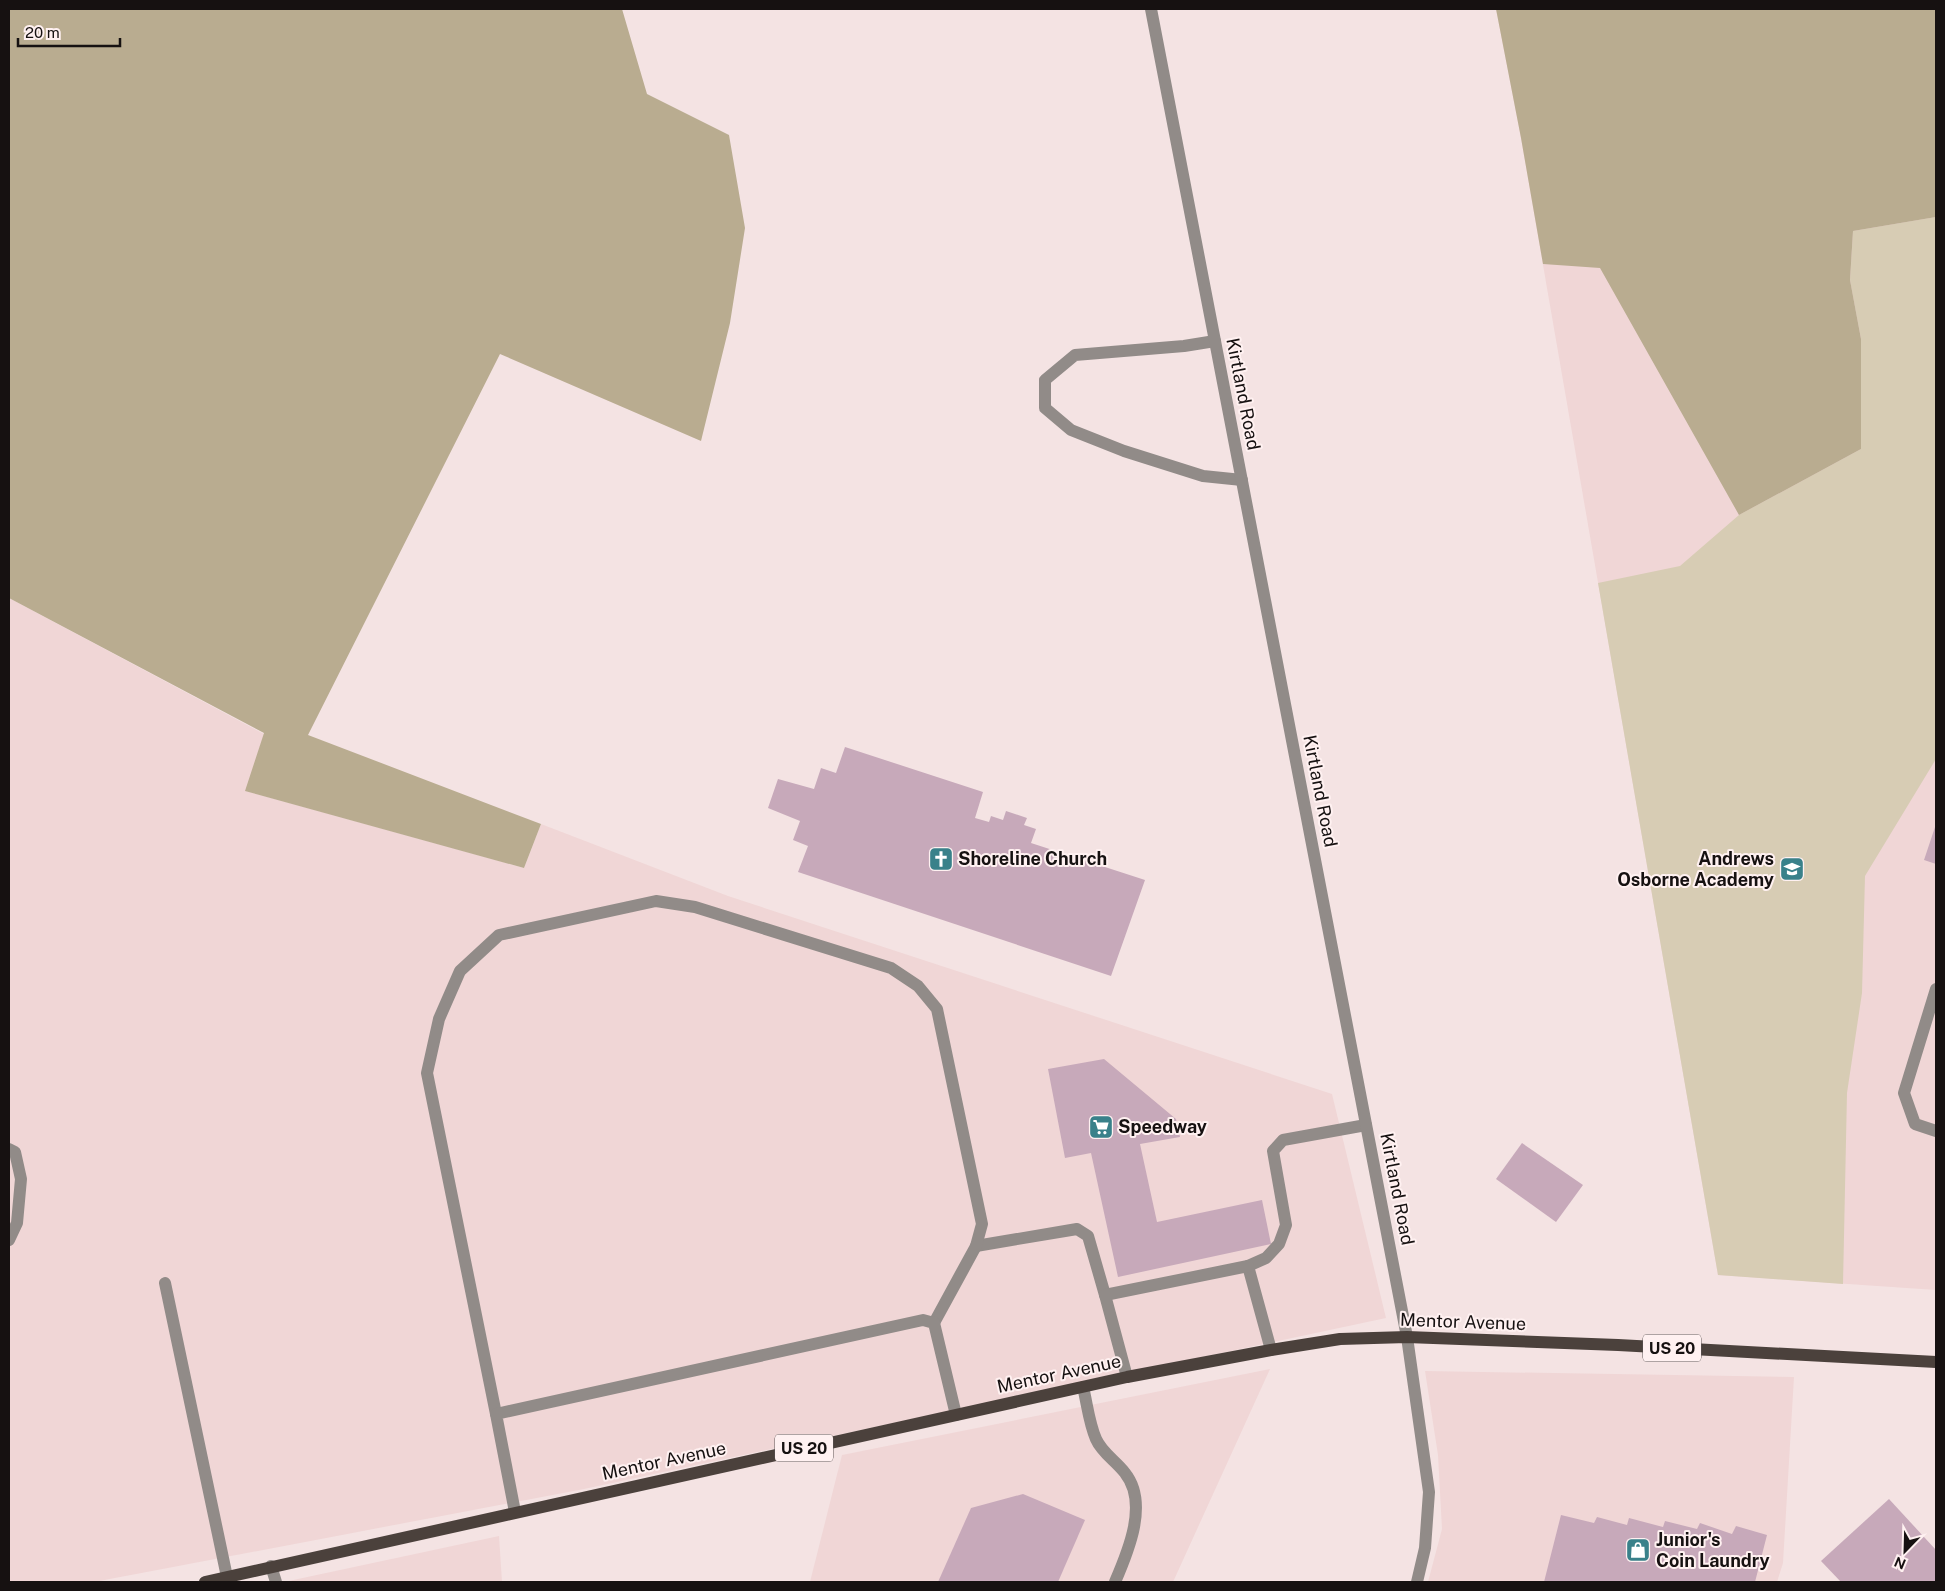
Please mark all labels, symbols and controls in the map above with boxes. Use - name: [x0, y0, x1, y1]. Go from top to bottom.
- scale bar: [18, 15, 120, 47]
- text: 20 m: [25, 24, 60, 41]
- street label: Kirtland Road: [1222, 336, 1265, 452]
- street label: Kirtland Road: [1299, 733, 1342, 849]
- church icon: Shoreline Church: [928, 846, 954, 872]
- place label: Shoreline Church: [958, 848, 1107, 869]
- place label: Andrews Osborne Academy: [1617, 848, 1774, 890]
- school or university icon: Andrews Osborne Academy: [1779, 856, 1805, 882]
- supermarket icon: Speedway: [1088, 1114, 1114, 1140]
- place label: Speedway: [1118, 1116, 1207, 1137]
- street label: Kirtland Road: [1376, 1131, 1419, 1247]
- street label: Mentor Avenue: [1400, 1309, 1526, 1334]
- road number: US 20: [1643, 1335, 1701, 1362]
- street label: Mentor Avenue: [995, 1350, 1123, 1397]
- road number: US 20: [775, 1435, 833, 1462]
- street label: Mentor Avenue: [600, 1437, 728, 1484]
- north arrow: [1880, 1526, 1930, 1576]
- place label: Junior's Coin Laundry: [1656, 1529, 1770, 1571]
- shop icon: Junior's Coin Laundry: [1625, 1537, 1651, 1563]
- text: N: [1892, 1553, 1908, 1572]

